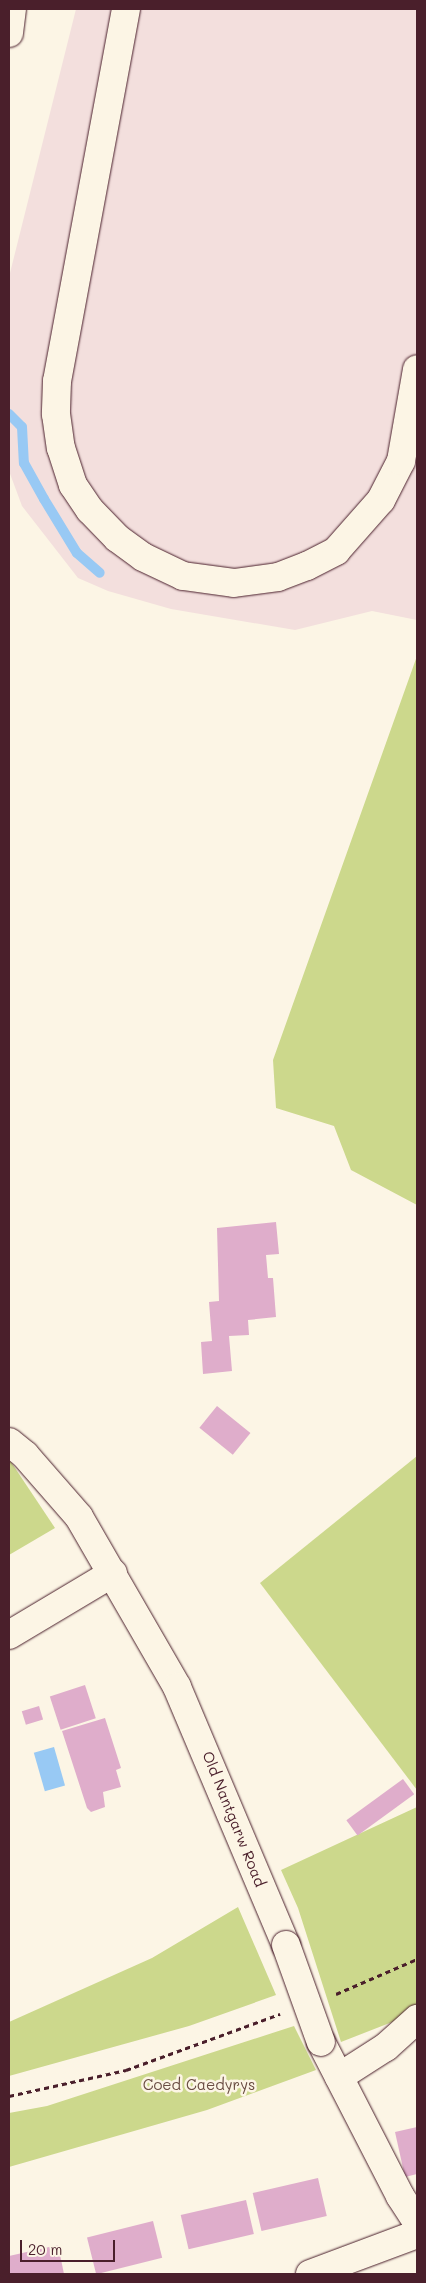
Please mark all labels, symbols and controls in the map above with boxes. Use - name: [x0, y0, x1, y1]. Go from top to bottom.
- street label: Old Nantgarw Road: [199, 1749, 269, 1889]
- park label: Coed Caedyrys: [143, 2076, 255, 2094]
- scale bar: [22, 2230, 118, 2262]
- text: 20 m: [28, 2239, 62, 2259]

